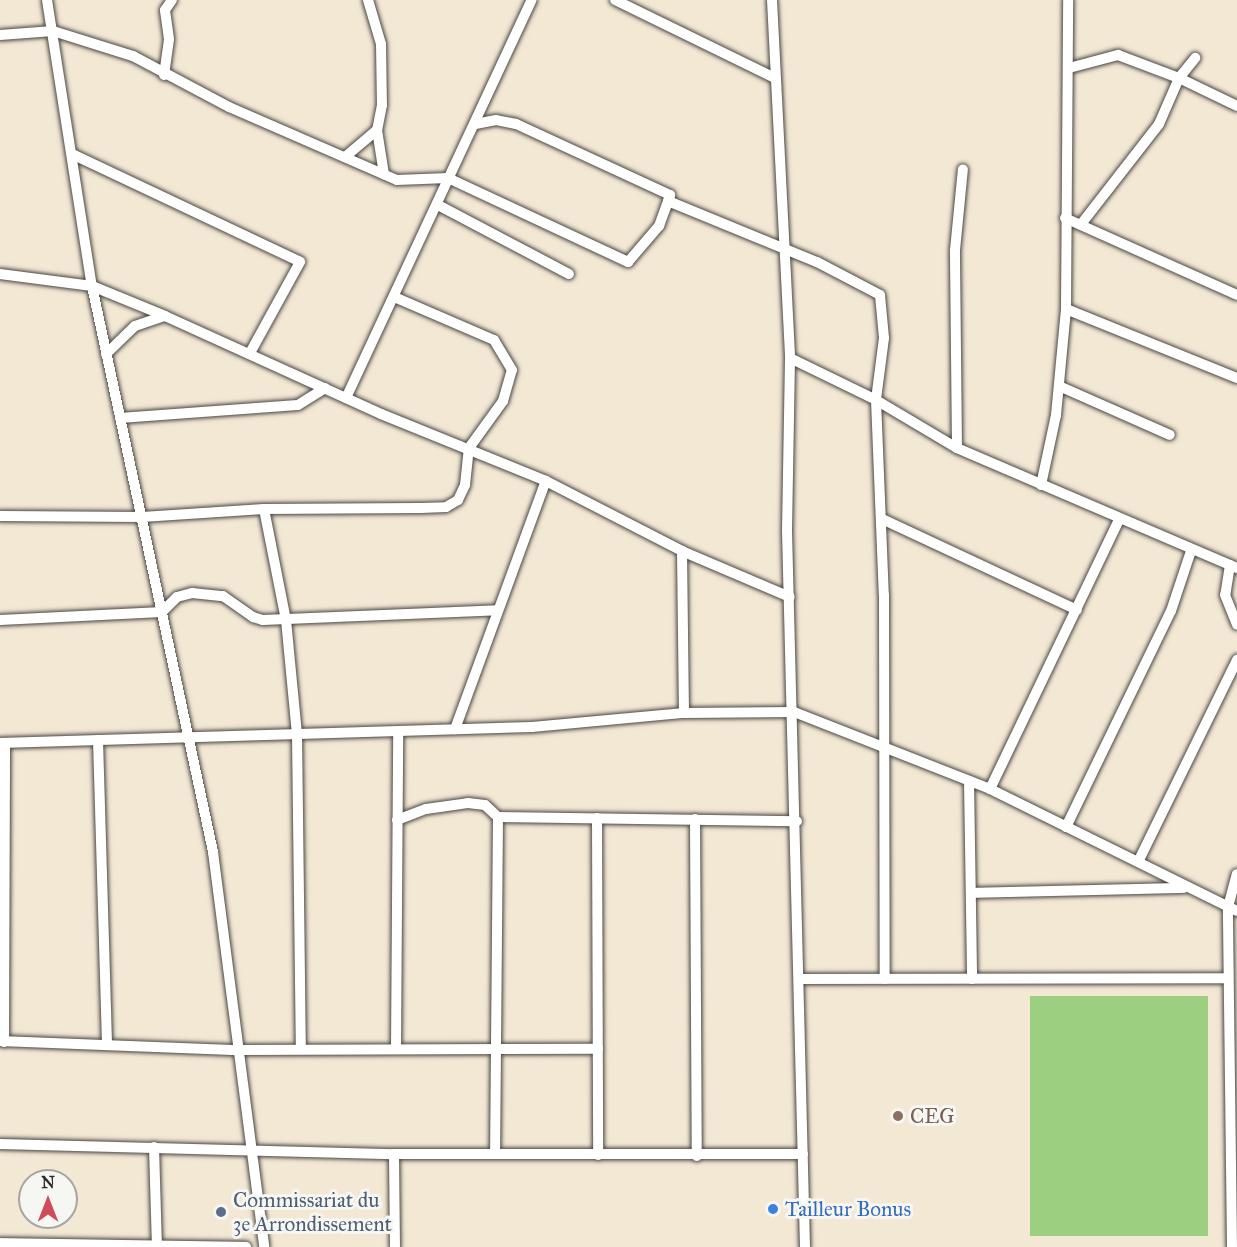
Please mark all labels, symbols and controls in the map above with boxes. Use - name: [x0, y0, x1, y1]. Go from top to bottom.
- place label: CEG: [910, 1103, 955, 1129]
- marker: CEG: [891, 1109, 905, 1123]
- north arrow: [18, 1169, 78, 1229]
- text: N: [41, 1173, 55, 1192]
- place label: Commissariat du 3e Arrondissement: [233, 1187, 392, 1237]
- place label: Tailleur Bonus: [785, 1196, 911, 1222]
- marker: Tailleur Bonus: [766, 1202, 780, 1216]
- marker: Commissariat du 3e Arrondissement: [214, 1205, 228, 1219]

